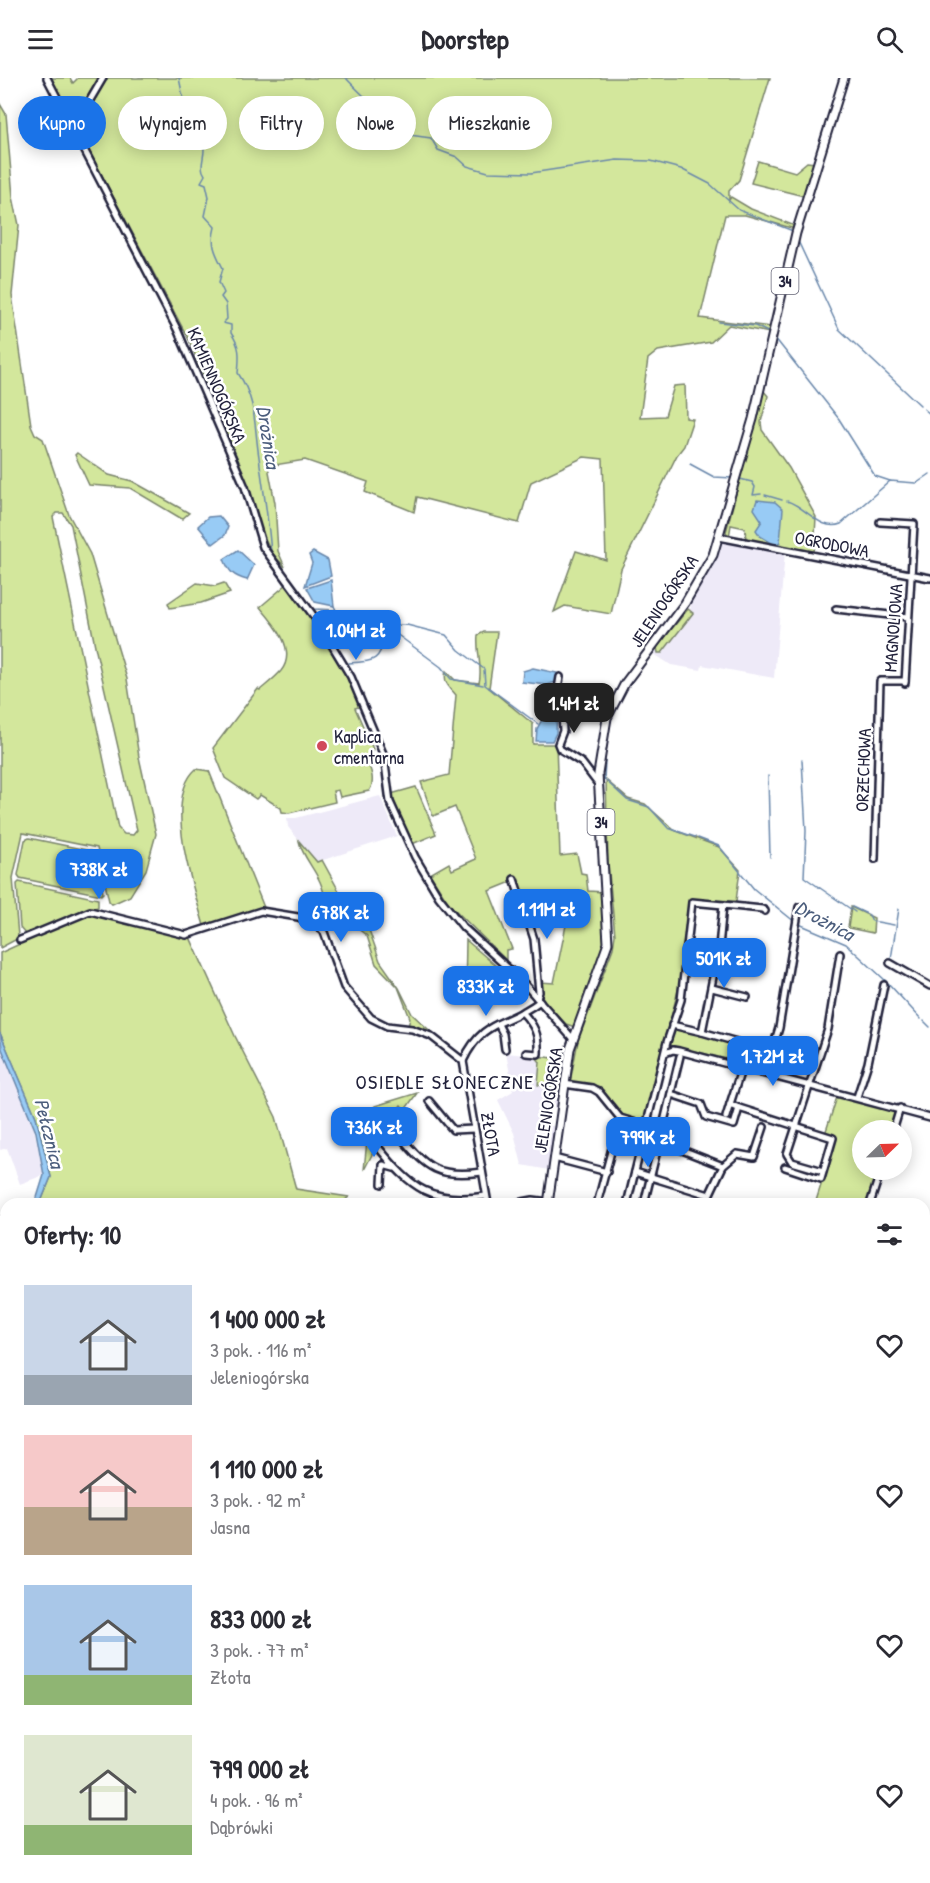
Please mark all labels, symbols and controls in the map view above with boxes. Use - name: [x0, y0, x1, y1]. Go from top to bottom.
- text: Doorstep: [422, 21, 508, 57]
- icon: menu: [24, 23, 57, 56]
- icon: search: [873, 23, 906, 56]
- chip: Kupno: [18, 96, 106, 150]
- chip: Wynajem: [118, 96, 227, 150]
- chip: Filtry: [239, 96, 324, 150]
- chip: Nowe: [336, 96, 416, 150]
- chip: Mieszkanie: [428, 96, 552, 150]
- road number: 34: [772, 268, 798, 294]
- street label: KAMIENNOGÓRSKA: [181, 323, 253, 447]
- water label: Drożnica: [251, 404, 288, 472]
- street label: OGRODOWA: [793, 525, 872, 563]
- street label: JELENIOGÓRSKA: [624, 550, 704, 652]
- street label: MAGNOLIOWA: [877, 583, 909, 673]
- pin: 1.04M zł: [294, 610, 418, 661]
- text: 1.04M zł: [326, 616, 386, 643]
- pin: 1.4M zł: [519, 683, 629, 734]
- text: 1.4M zł: [548, 689, 600, 716]
- place label: Kaplica cmentarna: [334, 724, 404, 770]
- street label: ORZECHOWA: [849, 728, 877, 812]
- marker: Kaplica cmentarna: [315, 739, 329, 753]
- road number: 34: [588, 809, 614, 835]
- pin: 738K zł: [44, 849, 154, 900]
- text: 738K zł: [70, 855, 128, 882]
- pin: 1.11M zł: [485, 889, 609, 940]
- pin: 678K zł: [286, 892, 396, 943]
- water label: Drożnica: [791, 893, 861, 948]
- text: 1.11M zł: [518, 895, 576, 922]
- text: 678K zł: [312, 898, 370, 925]
- pin: 501K zł: [669, 938, 779, 989]
- text: 501K zł: [696, 944, 752, 971]
- pin: 833K zł: [431, 966, 541, 1017]
- text: 833K zł: [457, 972, 515, 999]
- pin: 1.72M zł: [711, 1036, 835, 1087]
- text: 1.72M zł: [741, 1042, 805, 1069]
- street label: JELENIOGÓRSKA: [527, 1045, 569, 1154]
- district label: OSIEDLE SŁONECZNE: [355, 1068, 535, 1095]
- water label: Pełcznica: [28, 1095, 72, 1173]
- pin: 736K zł: [319, 1107, 429, 1158]
- street label: ZŁOTA: [475, 1110, 507, 1158]
- text: 736K zł: [345, 1113, 403, 1140]
- pin: 799K zł: [593, 1117, 703, 1168]
- north arrow: [852, 1120, 912, 1180]
- map controls: [852, 1120, 912, 1180]
- text: 799K zł: [620, 1123, 676, 1150]
- text: Oferty: 10: [24, 1217, 121, 1252]
- icon: filters: [873, 1218, 906, 1251]
- text: 1 400 000 zł: [210, 1301, 326, 1336]
- icon: home: [72, 1309, 144, 1381]
- icon: heart: [873, 1329, 906, 1362]
- text: 3 pok. · 116 m²: [210, 1336, 311, 1363]
- text: Jeleniogórska: [210, 1363, 309, 1390]
- text: 1 110 000 zł: [210, 1451, 324, 1486]
- icon: home: [72, 1459, 144, 1531]
- icon: heart: [873, 1479, 906, 1512]
- text: 3 pok. · 92 m²: [210, 1486, 305, 1513]
- text: Jasna: [210, 1513, 250, 1540]
- text: 833 000 zł: [210, 1601, 312, 1636]
- icon: home: [72, 1609, 144, 1681]
- icon: heart: [873, 1629, 906, 1662]
- text: 3 pok. · 77 m²: [210, 1636, 309, 1663]
- text: Złota: [210, 1663, 251, 1690]
- text: 799 000 zł: [210, 1751, 310, 1786]
- icon: home: [72, 1759, 144, 1831]
- icon: heart: [873, 1779, 906, 1812]
- text: 4 pok. · 96 m²: [210, 1786, 303, 1813]
- text: Dąbrówki: [210, 1813, 273, 1840]

